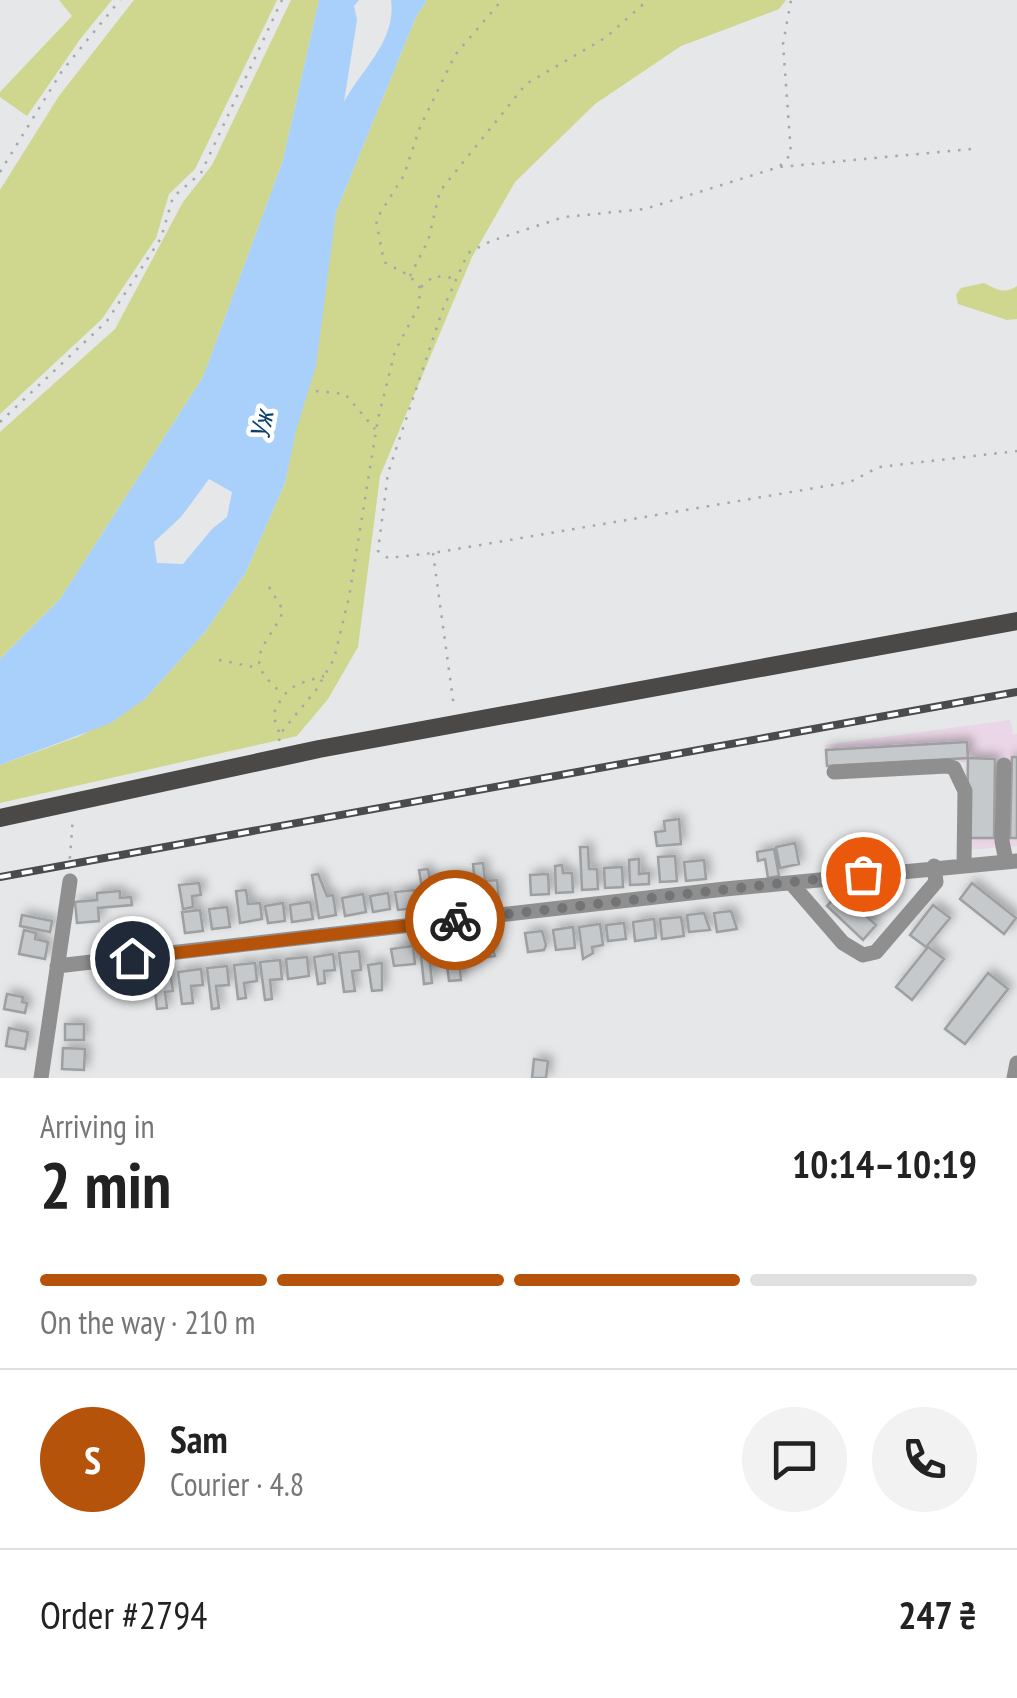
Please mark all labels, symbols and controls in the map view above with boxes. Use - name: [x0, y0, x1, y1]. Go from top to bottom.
- water label: Уж: [240, 405, 282, 442]
- pin: [821, 832, 906, 917]
- icon: bag: [836, 847, 891, 902]
- courier: [405, 870, 505, 970]
- icon: bike: [428, 893, 483, 948]
- pin: [90, 916, 175, 1001]
- icon: home: [105, 931, 160, 986]
- text: Arriving in: [40, 1105, 155, 1147]
- text: 10:14–10:19: [792, 1139, 977, 1188]
- text: 2 min: [40, 1142, 171, 1226]
- text: On the way · 210 m: [40, 1301, 255, 1343]
- button: chat: [742, 1407, 847, 1512]
- button: phone: [872, 1407, 977, 1512]
- text: Sam: [170, 1414, 228, 1463]
- text: S: [84, 1435, 101, 1484]
- text: Courier · 4.8: [170, 1463, 304, 1505]
- text: Order #2794: [40, 1590, 207, 1639]
- text: 247 ₴: [898, 1590, 977, 1639]

